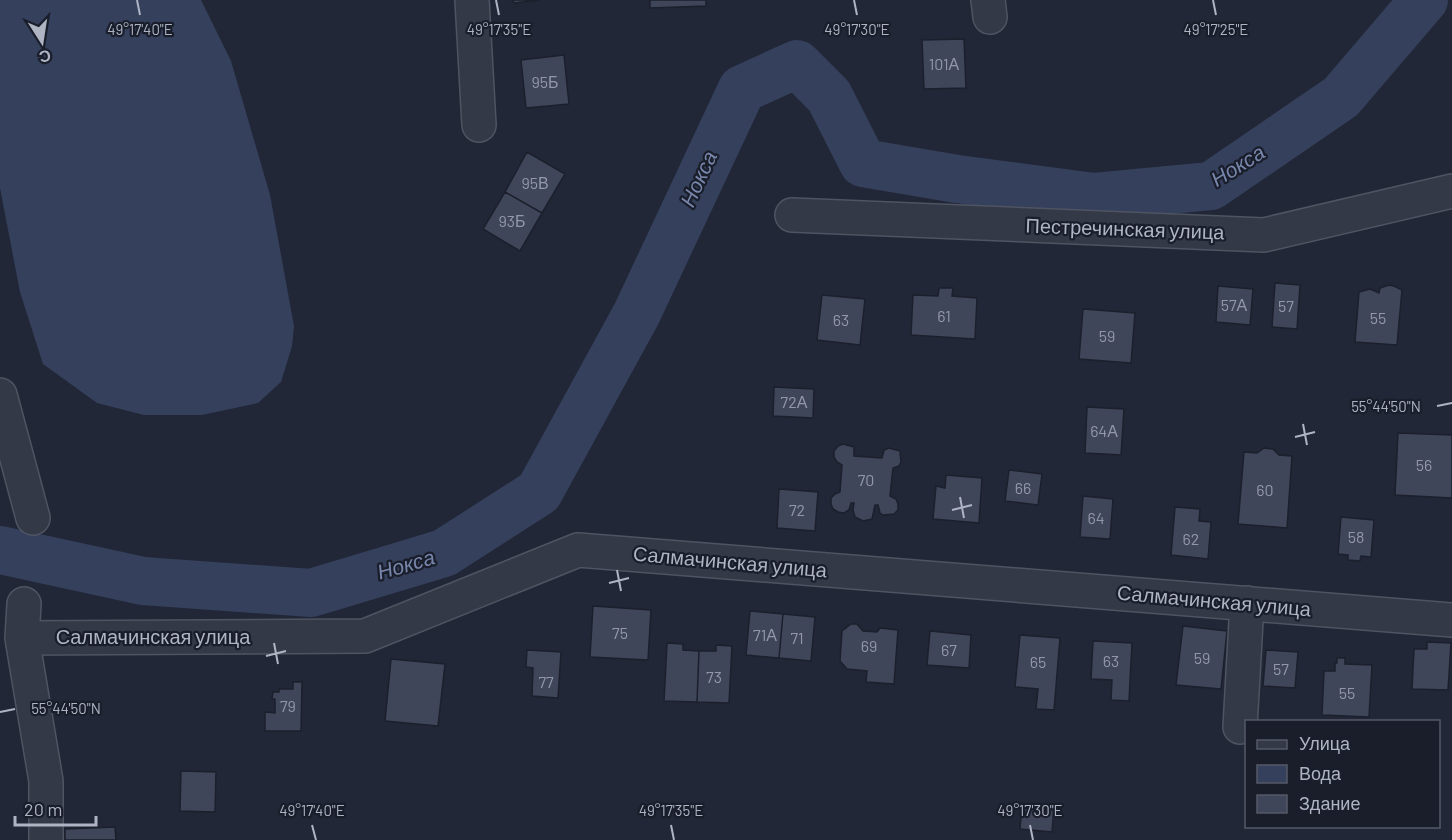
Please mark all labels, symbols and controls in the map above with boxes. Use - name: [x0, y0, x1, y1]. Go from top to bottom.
- north arrow: [12, 12, 72, 72]
- text: 49°17'40"E: [107, 20, 173, 38]
- text: 49°17'35"E: [467, 20, 531, 38]
- text: 49°17'30"E: [824, 20, 890, 38]
- text: 49°17'25"E: [1184, 20, 1248, 38]
- text: С: [37, 47, 53, 68]
- house number: 101А: [929, 54, 960, 73]
- house number: 95Б: [531, 72, 559, 91]
- water label: Нокса: [1206, 139, 1269, 191]
- water label: Нокса: [674, 146, 721, 210]
- house number: 95В: [521, 173, 549, 192]
- house number: 93Б: [498, 211, 526, 230]
- street label: Пестречинская улица: [1025, 213, 1226, 243]
- house number: 57А: [1221, 295, 1248, 314]
- house number: 57: [1278, 296, 1294, 315]
- house number: 61: [937, 306, 951, 325]
- house number: 55: [1370, 308, 1386, 327]
- house number: 63: [833, 310, 849, 329]
- house number: 59: [1099, 326, 1115, 345]
- house number: 72А: [781, 392, 808, 411]
- text: 55°44'50"N: [1351, 397, 1421, 415]
- house number: 64А: [1090, 421, 1118, 440]
- house number: 56: [1416, 455, 1432, 474]
- house number: 70: [858, 470, 874, 489]
- house number: 66: [1015, 478, 1031, 497]
- house number: 60: [1256, 480, 1274, 499]
- house number: 72: [789, 500, 805, 519]
- house number: 64: [1087, 508, 1105, 527]
- house number: 58: [1348, 527, 1364, 546]
- house number: 62: [1183, 529, 1199, 548]
- street label: Салмачинская улица: [632, 541, 829, 582]
- water label: Нокса: [374, 543, 437, 584]
- street label: Салмачинская улица: [1116, 580, 1313, 621]
- house number: 75: [612, 623, 628, 642]
- street label: Салмачинская улица: [56, 624, 251, 648]
- house number: 71А: [753, 625, 777, 644]
- house number: 71: [790, 628, 804, 647]
- house number: 69: [861, 636, 877, 655]
- house number: 67: [941, 640, 957, 659]
- house number: 59: [1194, 648, 1210, 667]
- house number: 63: [1103, 651, 1119, 670]
- house number: 65: [1030, 652, 1046, 671]
- house number: 57: [1273, 659, 1289, 678]
- house number: 73: [706, 667, 722, 686]
- house number: 77: [538, 672, 554, 691]
- house number: 55: [1339, 683, 1355, 702]
- house number: 79: [280, 696, 296, 715]
- text: 55°44'50"N: [31, 699, 101, 717]
- legend: [1245, 720, 1440, 828]
- text: Улица: [1299, 732, 1351, 754]
- text: Вода: [1299, 762, 1342, 784]
- scale bar: [15, 789, 96, 827]
- text: Здание: [1299, 792, 1360, 814]
- text: 20 m: [24, 798, 62, 820]
- text: 49°17'40"E: [279, 801, 345, 819]
- text: 49°17'35"E: [639, 801, 703, 819]
- text: 49°17'30"E: [997, 801, 1063, 819]

